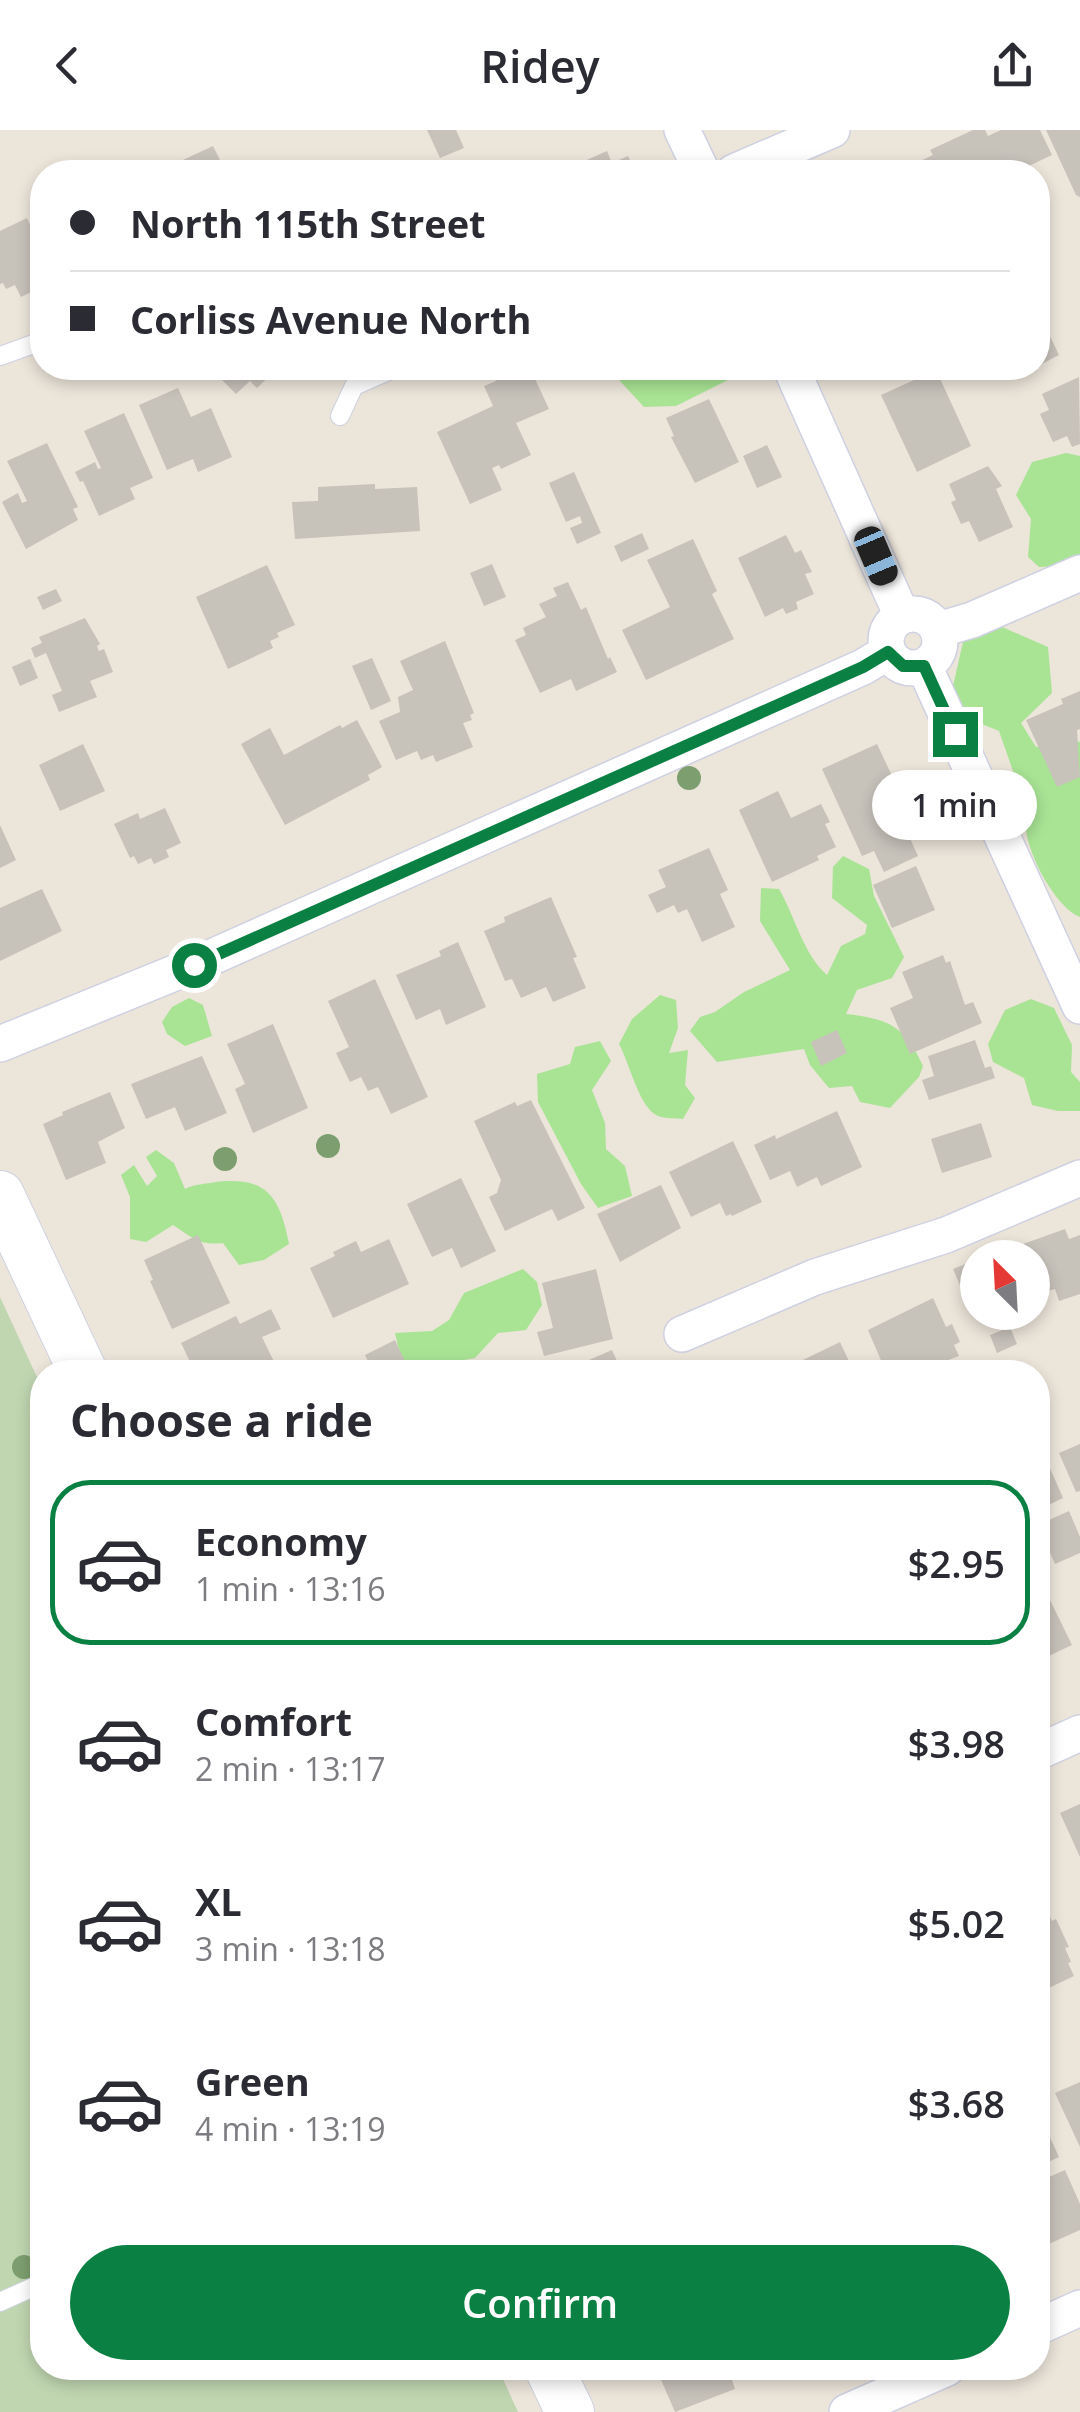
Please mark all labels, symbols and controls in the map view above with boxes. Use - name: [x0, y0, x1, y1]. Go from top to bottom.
- text: Ridey: [480, 35, 600, 96]
- icon: back: [40, 38, 95, 93]
- icon: share: [985, 38, 1040, 93]
- text: North 115th Street: [130, 197, 486, 249]
- text: Corliss Avenue North: [130, 293, 532, 345]
- car: [850, 523, 902, 589]
- route end: [933, 712, 978, 757]
- callout: 1 min: [872, 769, 1038, 839]
- text: 1 min: [911, 783, 998, 826]
- route start: [172, 943, 217, 988]
- north arrow: [960, 1240, 1050, 1330]
- map controls: [960, 1240, 1050, 1330]
- text: Choose a ride: [70, 1389, 373, 1450]
- text: Economy: [195, 1515, 367, 1567]
- icon: car: [75, 1518, 165, 1608]
- text: $2.95: [908, 1537, 1005, 1589]
- text: 1 min · 13:16: [195, 1567, 386, 1610]
- text: Comfort: [195, 1695, 352, 1747]
- icon: car: [75, 1698, 165, 1788]
- text: $3.98: [908, 1717, 1005, 1769]
- text: 2 min · 13:17: [195, 1747, 386, 1790]
- text: XL: [195, 1875, 242, 1927]
- icon: car: [75, 1878, 165, 1968]
- text: $5.02: [908, 1897, 1005, 1949]
- text: 3 min · 13:18: [195, 1927, 386, 1970]
- text: Green: [195, 2055, 310, 2107]
- icon: car: [75, 2058, 165, 2148]
- text: $3.68: [908, 2077, 1005, 2129]
- text: 4 min · 13:19: [195, 2107, 386, 2150]
- button: Confirm: [70, 2245, 1010, 2360]

